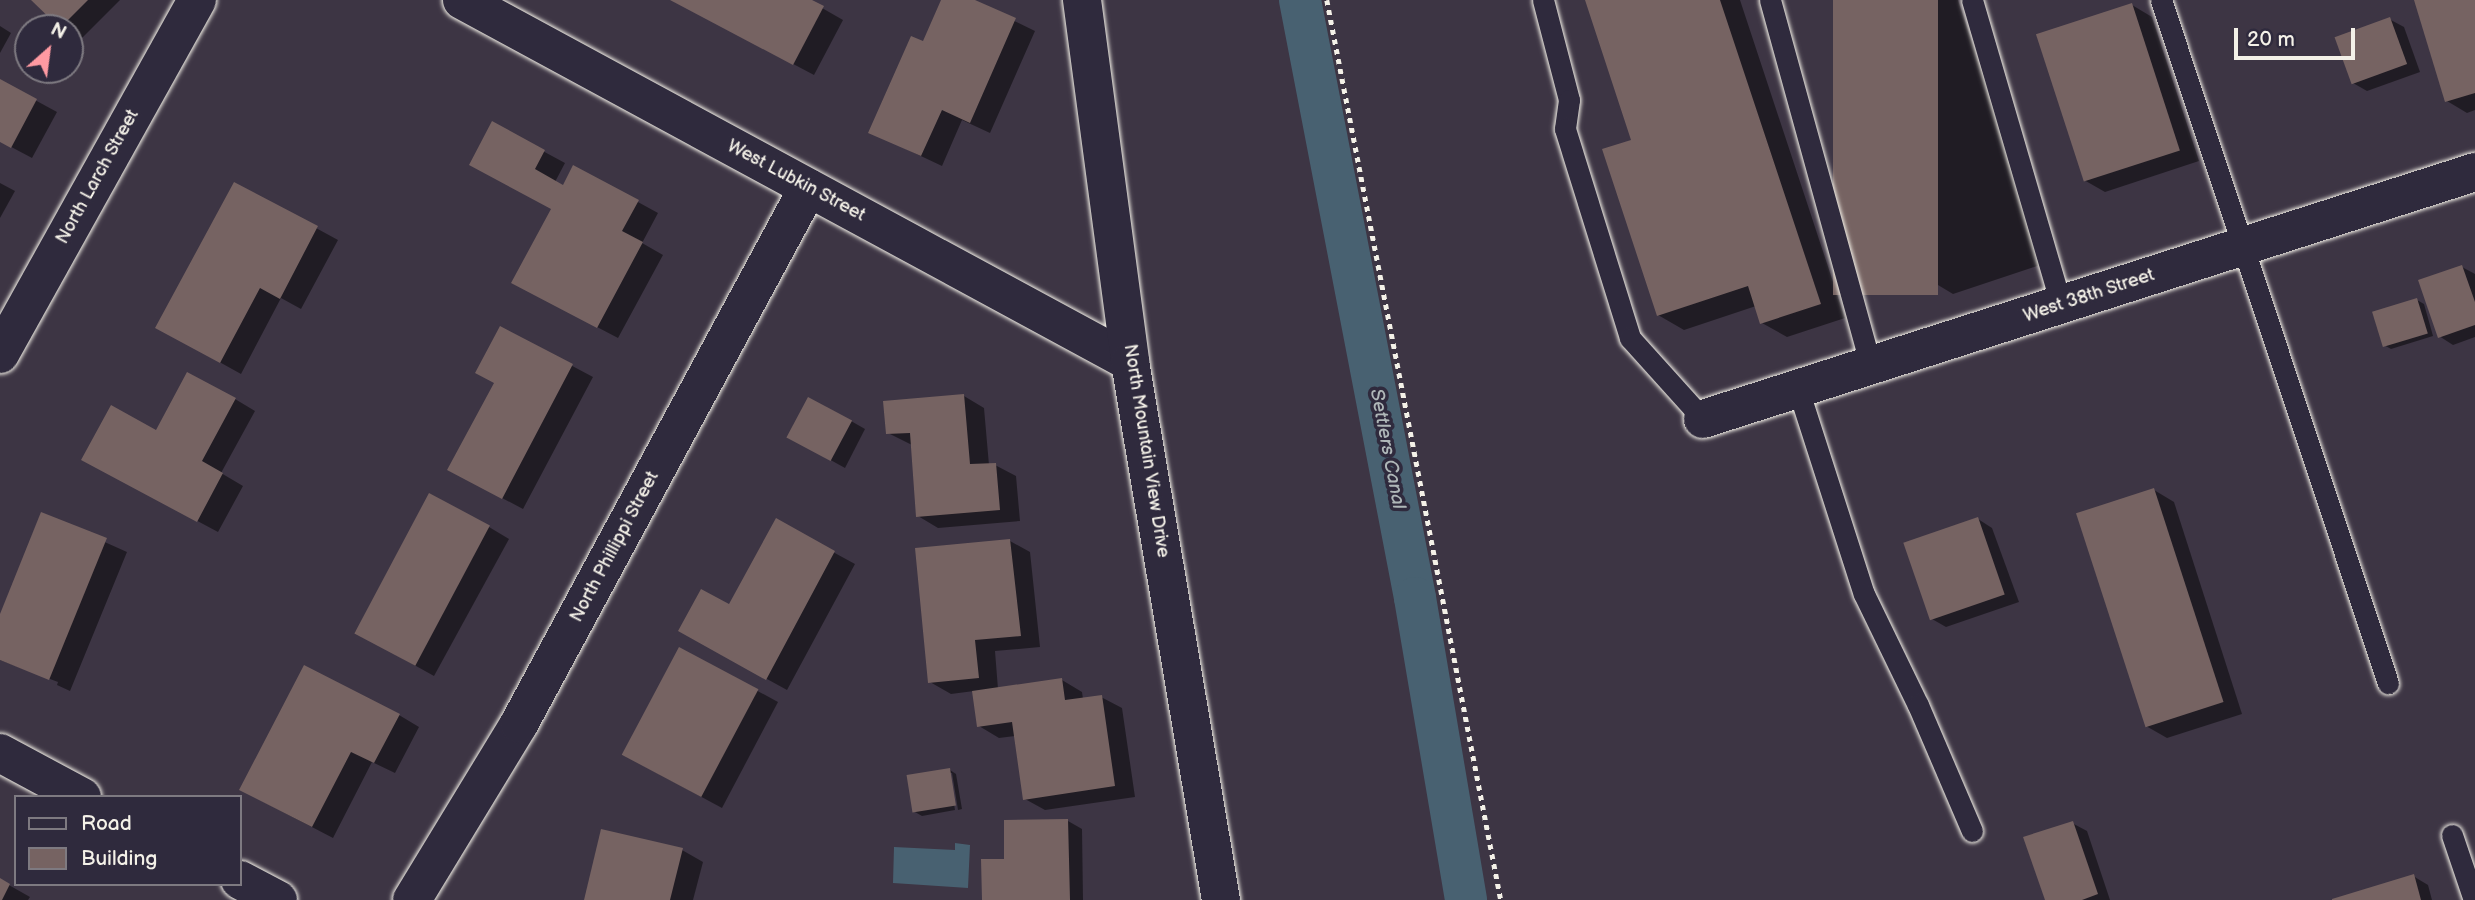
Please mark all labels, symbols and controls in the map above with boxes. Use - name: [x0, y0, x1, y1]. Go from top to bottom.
- north arrow: [14, 14, 84, 84]
- scale bar: [2237, 14, 2358, 58]
- text: N: [46, 18, 70, 45]
- text: 20 m: [2247, 27, 2295, 52]
- street label: North Larch Street: [52, 106, 144, 248]
- street label: West Lubkin Street: [723, 135, 869, 227]
- street label: West 38th Street: [2021, 265, 2157, 327]
- street label: North Mountain View Drive: [1118, 343, 1174, 559]
- water label: Settlers Canal: [1364, 387, 1410, 511]
- street label: North Phillippi Street: [566, 468, 664, 626]
- legend: [14, 795, 242, 886]
- text: Road: [81, 811, 132, 836]
- text: Building: [81, 846, 157, 871]

